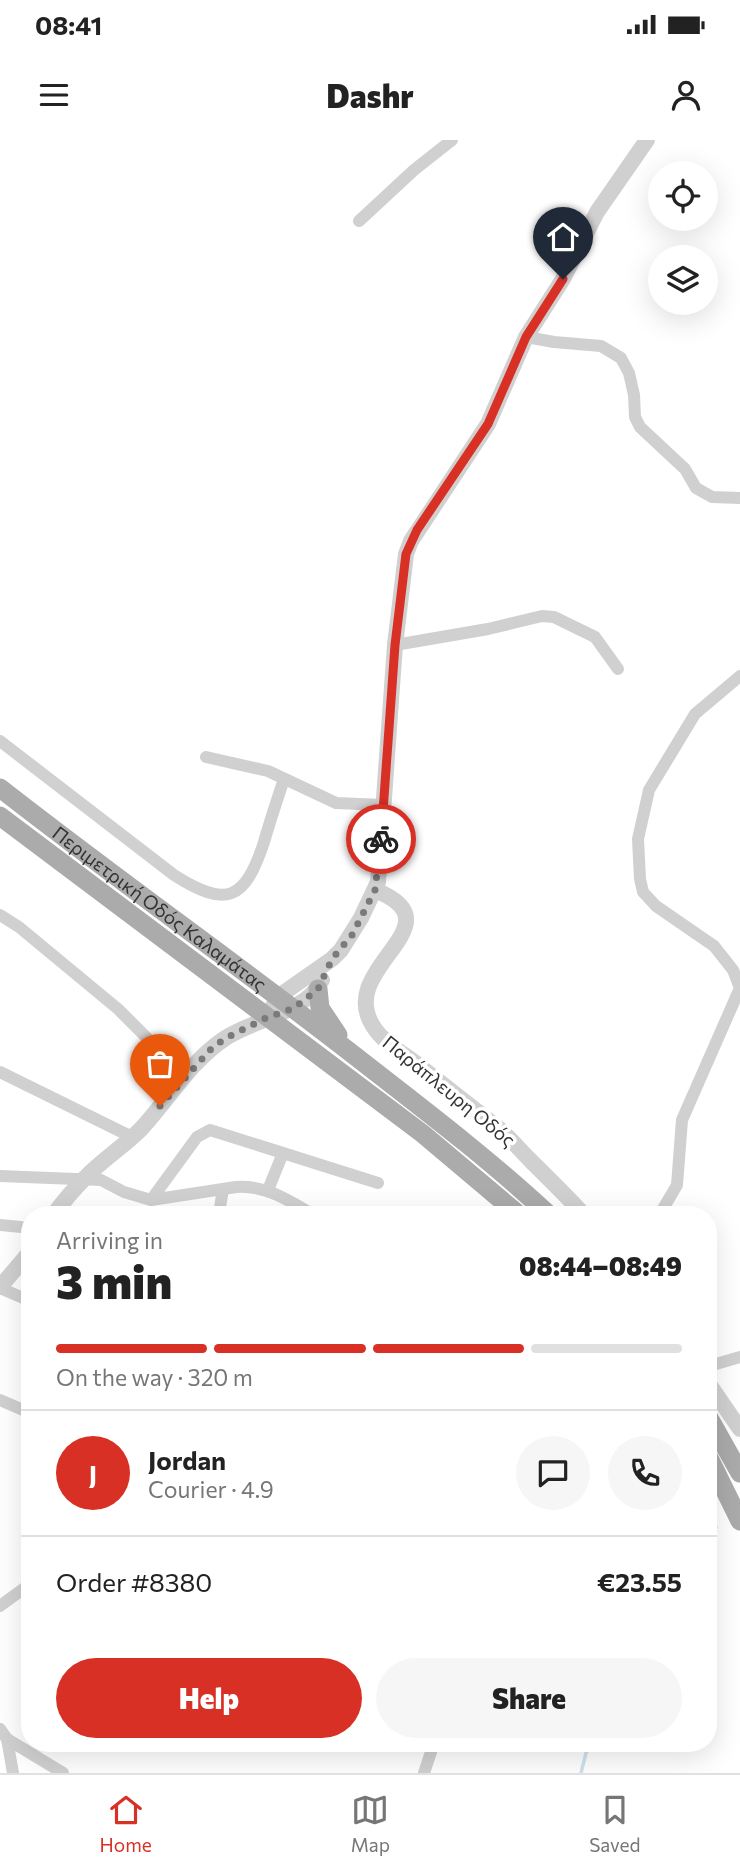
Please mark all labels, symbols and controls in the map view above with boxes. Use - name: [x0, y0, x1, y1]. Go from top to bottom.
- text: 08:41: [35, 9, 102, 40]
- text: Dashr: [326, 75, 414, 115]
- icon: menu: [35, 76, 73, 114]
- icon: person: [667, 76, 705, 114]
- map controls: [648, 161, 718, 315]
- button: locate: [648, 161, 718, 231]
- pin: [533, 207, 593, 279]
- icon: home: [544, 218, 582, 256]
- button: layers: [648, 245, 718, 315]
- courier: [346, 804, 416, 874]
- icon: bike: [362, 820, 400, 858]
- street label: Περιμετρική Οδός Καλαμάτας: [48, 821, 271, 995]
- street label: Παράπλευρη Οδός: [378, 1030, 520, 1151]
- pin: [130, 1034, 190, 1106]
- icon: bag: [141, 1045, 179, 1083]
- text: Arriving in: [56, 1226, 163, 1254]
- text: 08:44–08:49: [519, 1250, 682, 1281]
- text: 3 min: [56, 1252, 172, 1308]
- text: On the way · 320 m: [56, 1363, 253, 1391]
- button: chat: [516, 1436, 590, 1510]
- button: phone: [608, 1436, 682, 1510]
- text: Jordan: [148, 1444, 226, 1475]
- text: J: [89, 1458, 97, 1489]
- text: Courier · 4.9: [148, 1475, 274, 1503]
- text: Order #8380: [56, 1566, 212, 1597]
- text: €23.55: [597, 1566, 682, 1597]
- button: Help: [56, 1658, 362, 1738]
- button: Share: [376, 1658, 682, 1738]
- tab: Home: [100, 1791, 152, 1856]
- tab: Map: [351, 1791, 390, 1856]
- tab: Saved: [589, 1791, 640, 1856]

